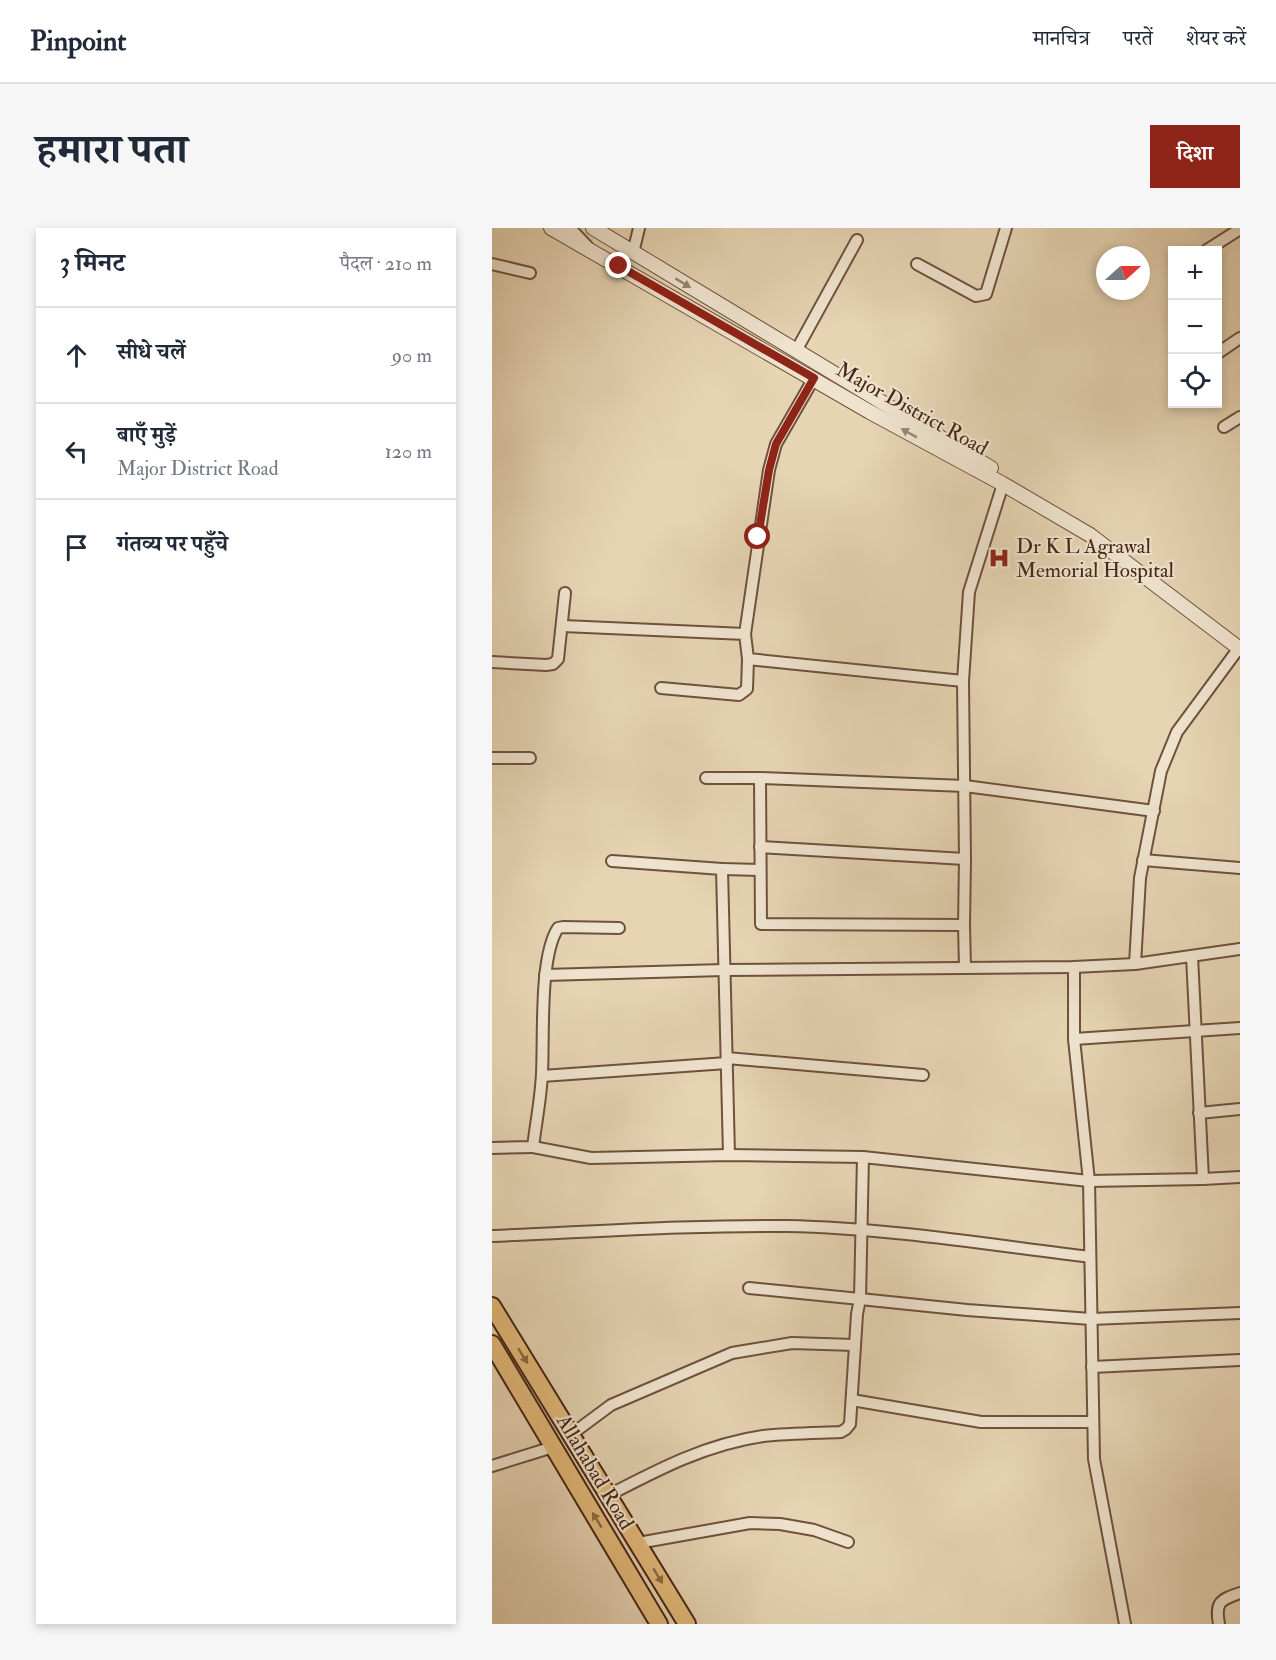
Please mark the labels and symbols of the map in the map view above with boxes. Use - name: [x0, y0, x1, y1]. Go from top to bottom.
- north arrow: [1096, 246, 1150, 300]
- route end: [605, 252, 631, 278]
- one-way arrow: [675, 278, 692, 288]
- street label: Major District Road: [831, 356, 993, 462]
- one-way arrow: [900, 428, 917, 438]
- route start: [744, 523, 770, 549]
- place label: Dr K L Agrawal Memorial Hospital: [1016, 533, 1175, 584]
- hospital icon: Dr K L Agrawal Memorial Hospital: [987, 546, 1011, 570]
- one-way arrow: [517, 1348, 528, 1364]
- street label: Allahabad Road: [549, 1408, 640, 1535]
- one-way arrow: [592, 1511, 602, 1528]
- one-way arrow: [652, 1568, 663, 1584]

